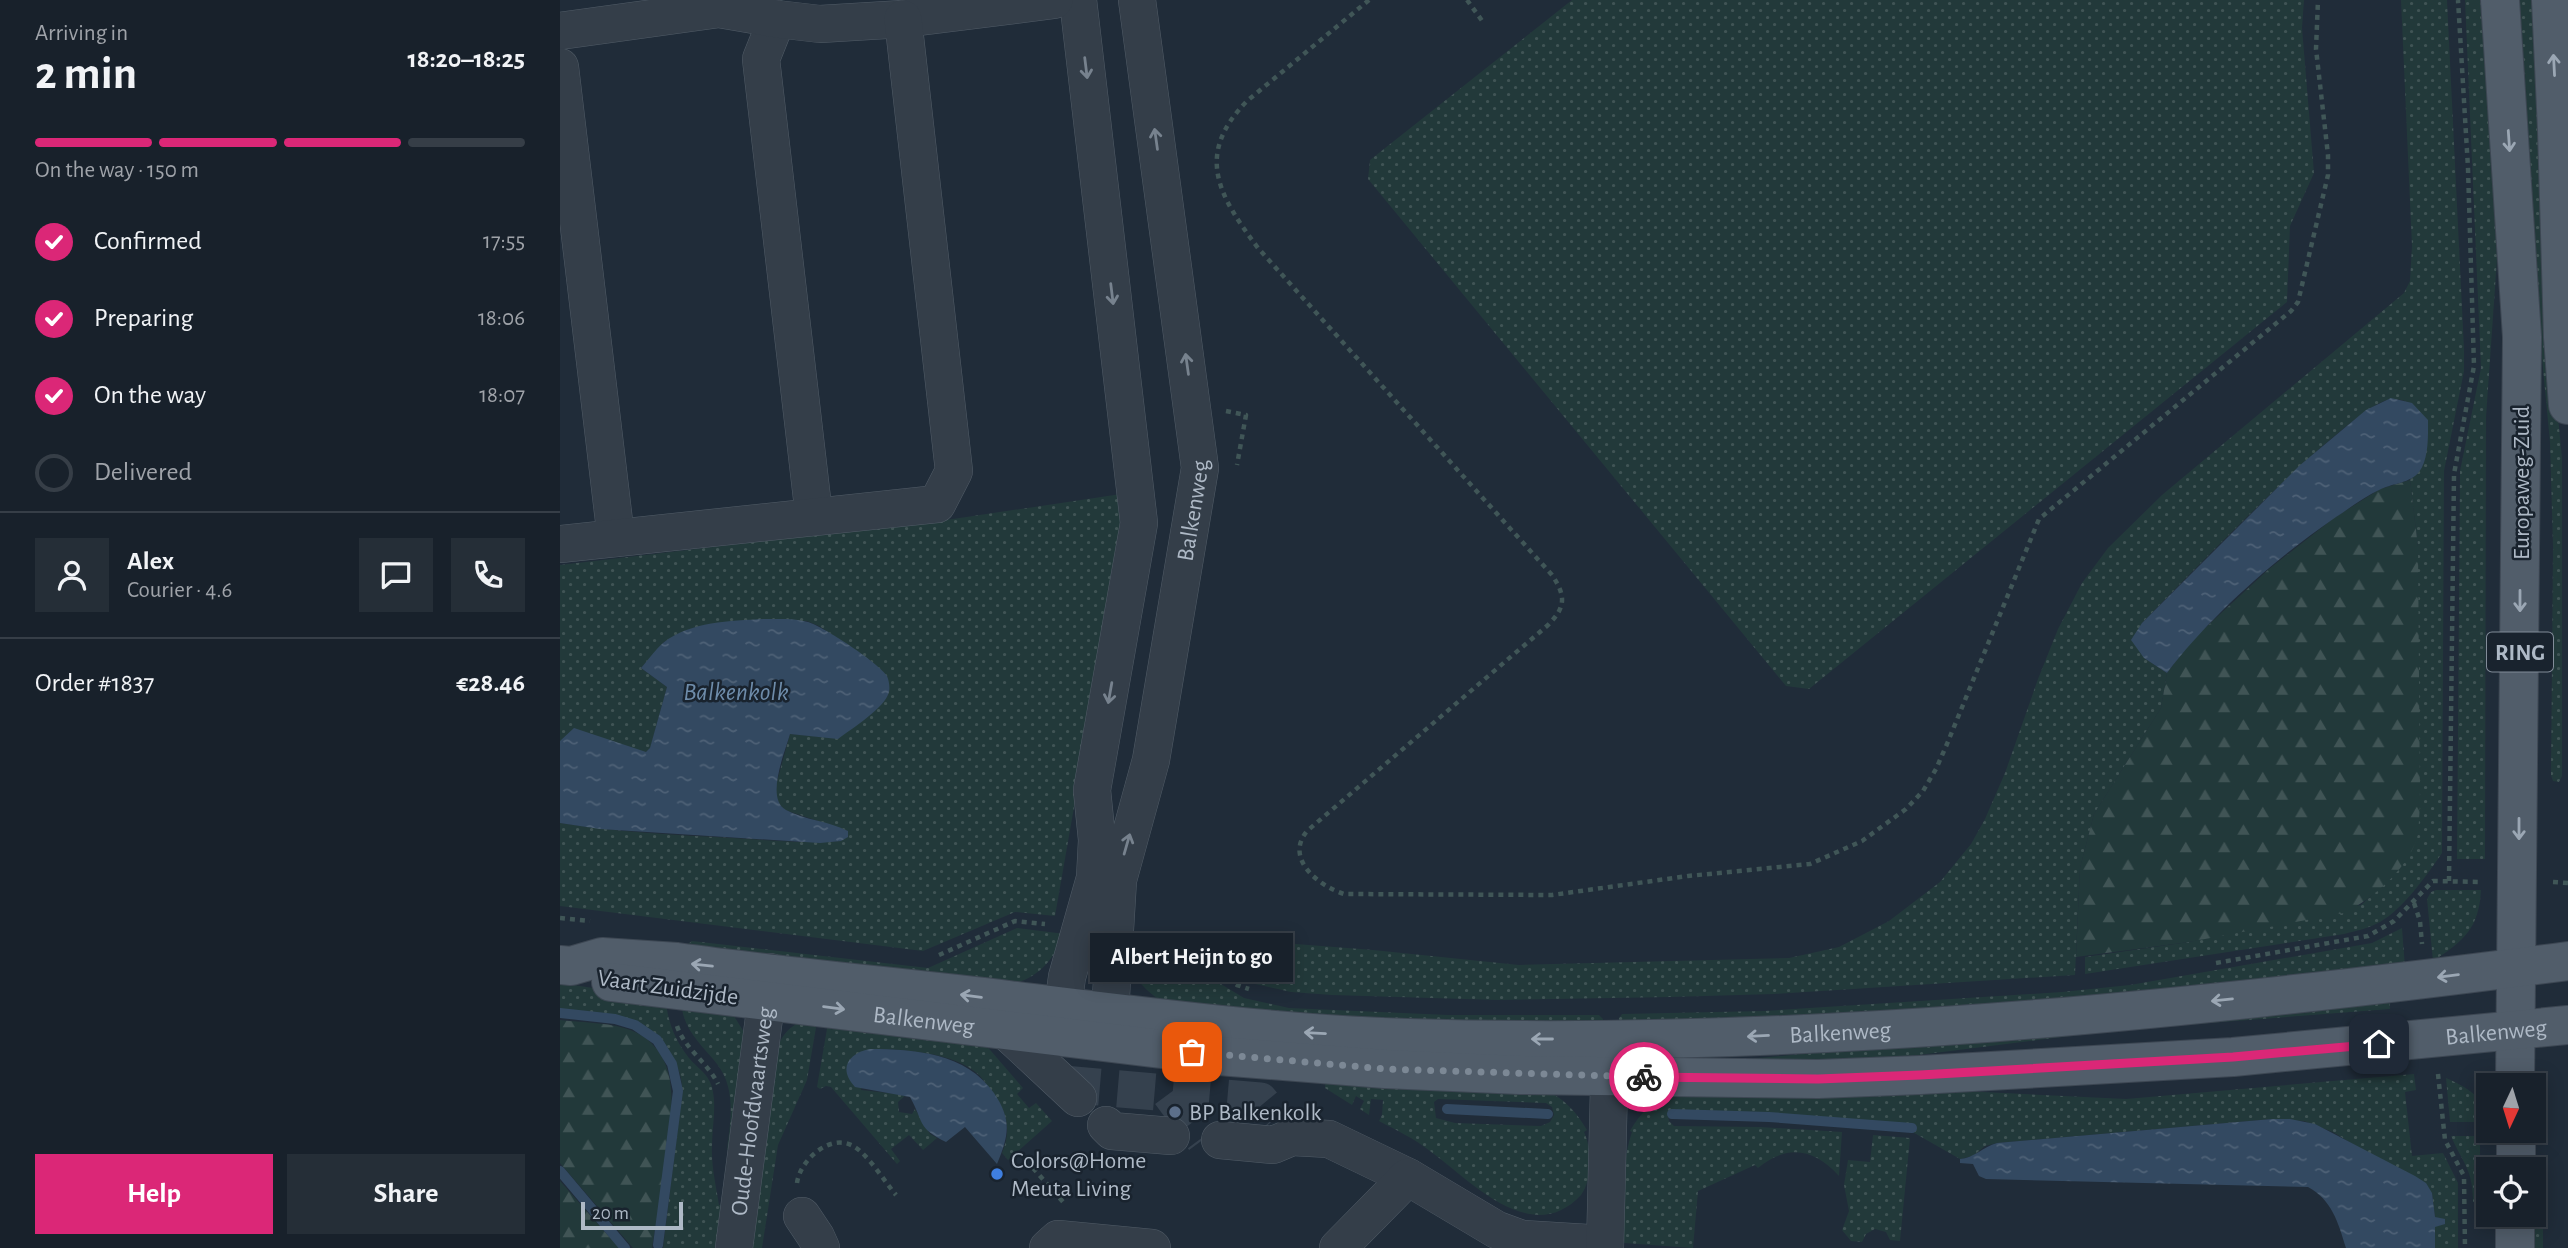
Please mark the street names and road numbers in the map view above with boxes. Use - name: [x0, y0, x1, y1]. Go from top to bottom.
- street label: Europaweg-Zuid: [2510, 406, 2534, 560]
- street label: Balkenweg: [1174, 458, 1213, 563]
- road number: RING: [2487, 632, 2553, 672]
- street label: Vaart Zuidzijde: [596, 966, 740, 1010]
- street label: Balkenweg: [872, 1003, 976, 1039]
- street label: Oude-Hoofdvaartsweg: [727, 1005, 778, 1217]
- street label: Balkenweg: [2444, 1016, 2548, 1050]
- street label: Balkenweg: [1789, 1018, 1892, 1048]

